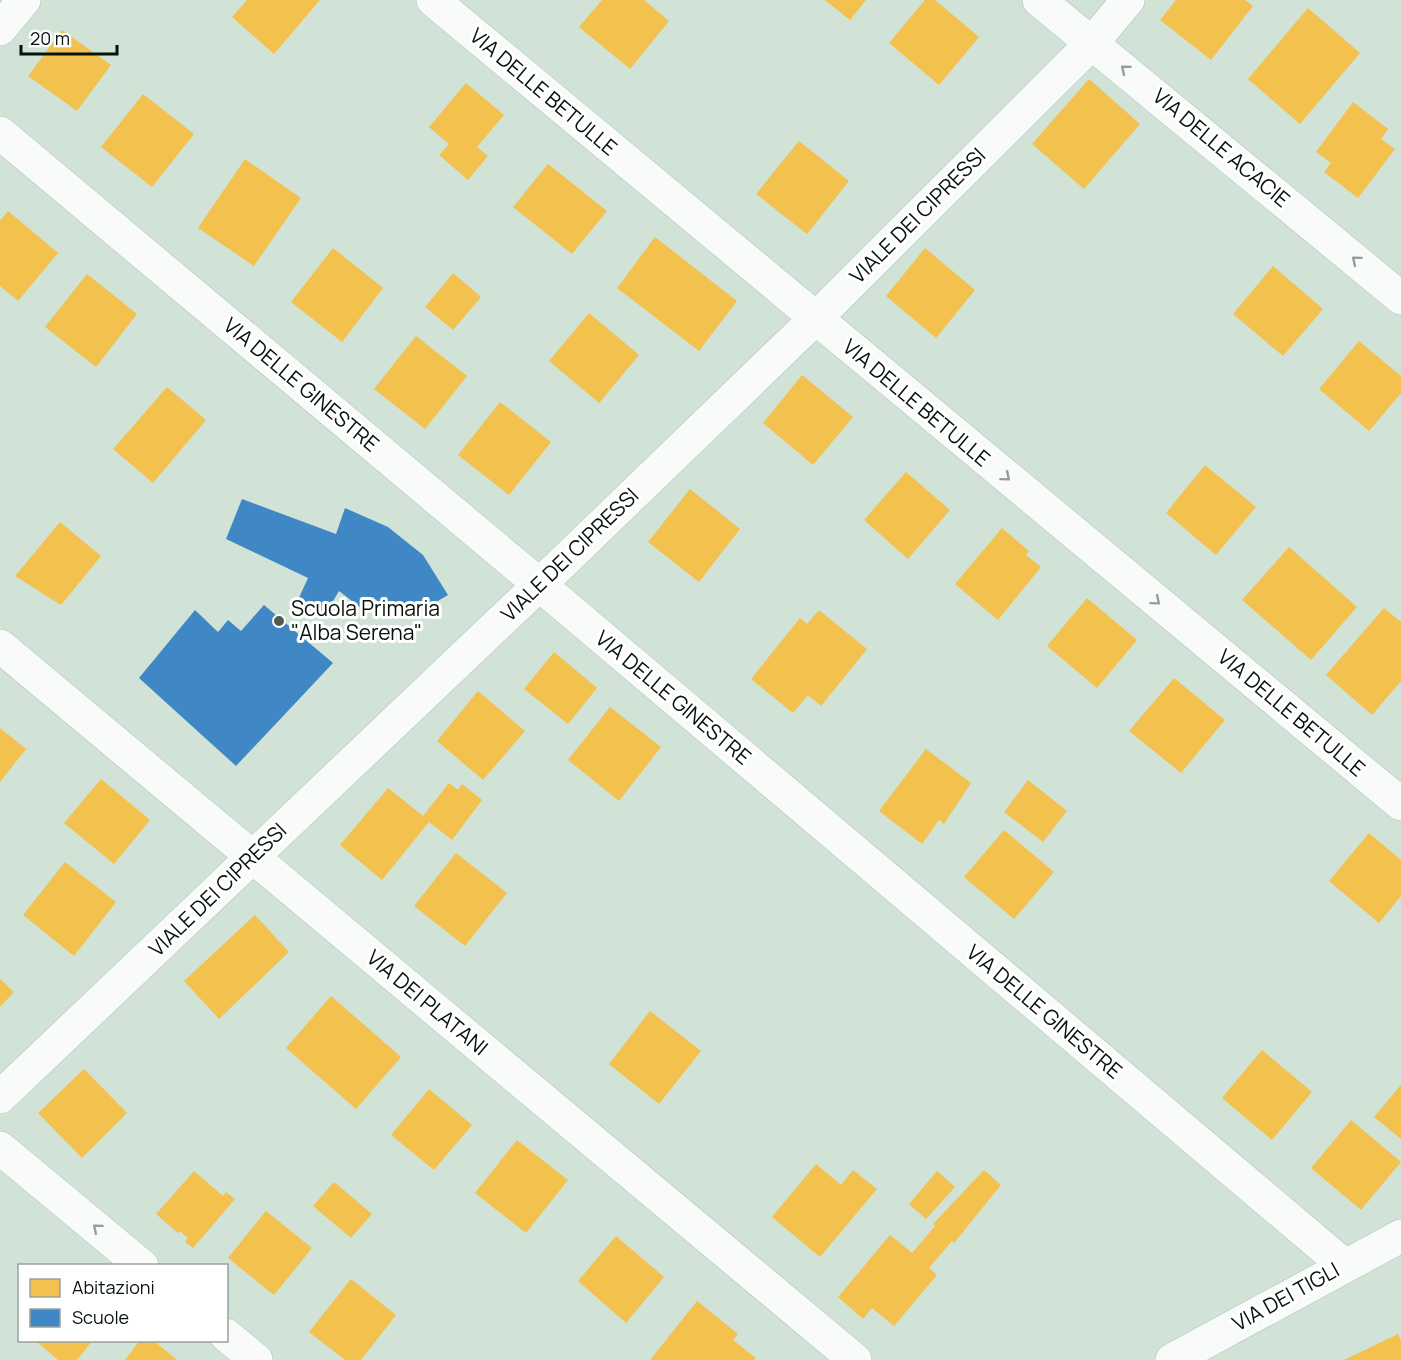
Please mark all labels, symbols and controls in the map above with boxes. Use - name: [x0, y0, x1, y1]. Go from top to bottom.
- scale bar: [21, 18, 117, 56]
- street label: VIA DELLE BETULLE: [464, 21, 623, 161]
- text: 20 m: [30, 26, 70, 50]
- one-way arrow: [1121, 65, 1132, 76]
- street label: VIA DELLE ACACIE: [1147, 82, 1296, 213]
- street label: VIALE DEI CIPRESSI: [843, 141, 991, 289]
- one-way arrow: [1352, 257, 1363, 268]
- street label: VIA DELLE GINESTRE: [218, 311, 385, 458]
- street label: VIA DELLE BETULLE: [837, 332, 996, 472]
- one-way arrow: [999, 470, 1010, 481]
- street label: VIALE DEI CIPRESSI: [494, 481, 644, 627]
- place label: Scuola Primaria "Alba Serena": [291, 594, 440, 646]
- one-way arrow: [1149, 594, 1160, 605]
- marker: Scuola Primaria "Alba Serena": [272, 614, 286, 628]
- street label: VIA DELLE GINESTRE: [590, 624, 757, 771]
- street label: VIA DELLE BETULLE: [1212, 642, 1371, 782]
- street label: VIALE DEI CIPRESSI: [142, 816, 292, 962]
- street label: VIA DELLE GINESTRE: [961, 938, 1128, 1085]
- street label: VIA DEI PLATANI: [361, 943, 494, 1061]
- one-way arrow: [93, 1224, 104, 1235]
- street label: VIA DEI TIGLI: [1227, 1255, 1344, 1337]
- legend: [18, 1264, 228, 1342]
- text: Abitazioni: [72, 1275, 155, 1299]
- text: Scuole: [72, 1305, 129, 1329]

